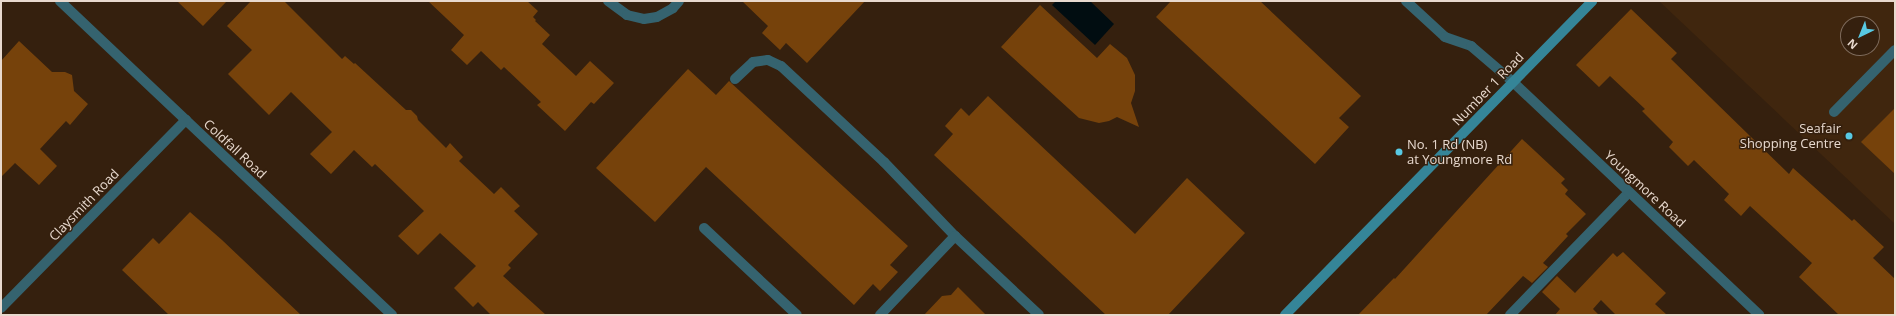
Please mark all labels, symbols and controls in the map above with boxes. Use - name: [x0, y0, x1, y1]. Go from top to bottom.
- north arrow: [1840, 16, 1880, 56]
- text: N: [1844, 36, 1861, 53]
- street label: Number 1 Road: [1449, 49, 1527, 129]
- street label: Coldfall Road: [200, 116, 270, 182]
- place label: Seafair Shopping Centre: [1740, 121, 1841, 152]
- marker: Seafair Shopping Centre: [1844, 131, 1854, 141]
- place label: No. 1 Rd (NB) at Youngmore Rd: [1407, 137, 1512, 168]
- marker: No. 1 Rd (NB) at Youngmore Rd: [1394, 147, 1404, 157]
- street label: Youngmore Road: [1601, 148, 1689, 230]
- street label: Claysmith Road: [46, 166, 122, 244]

